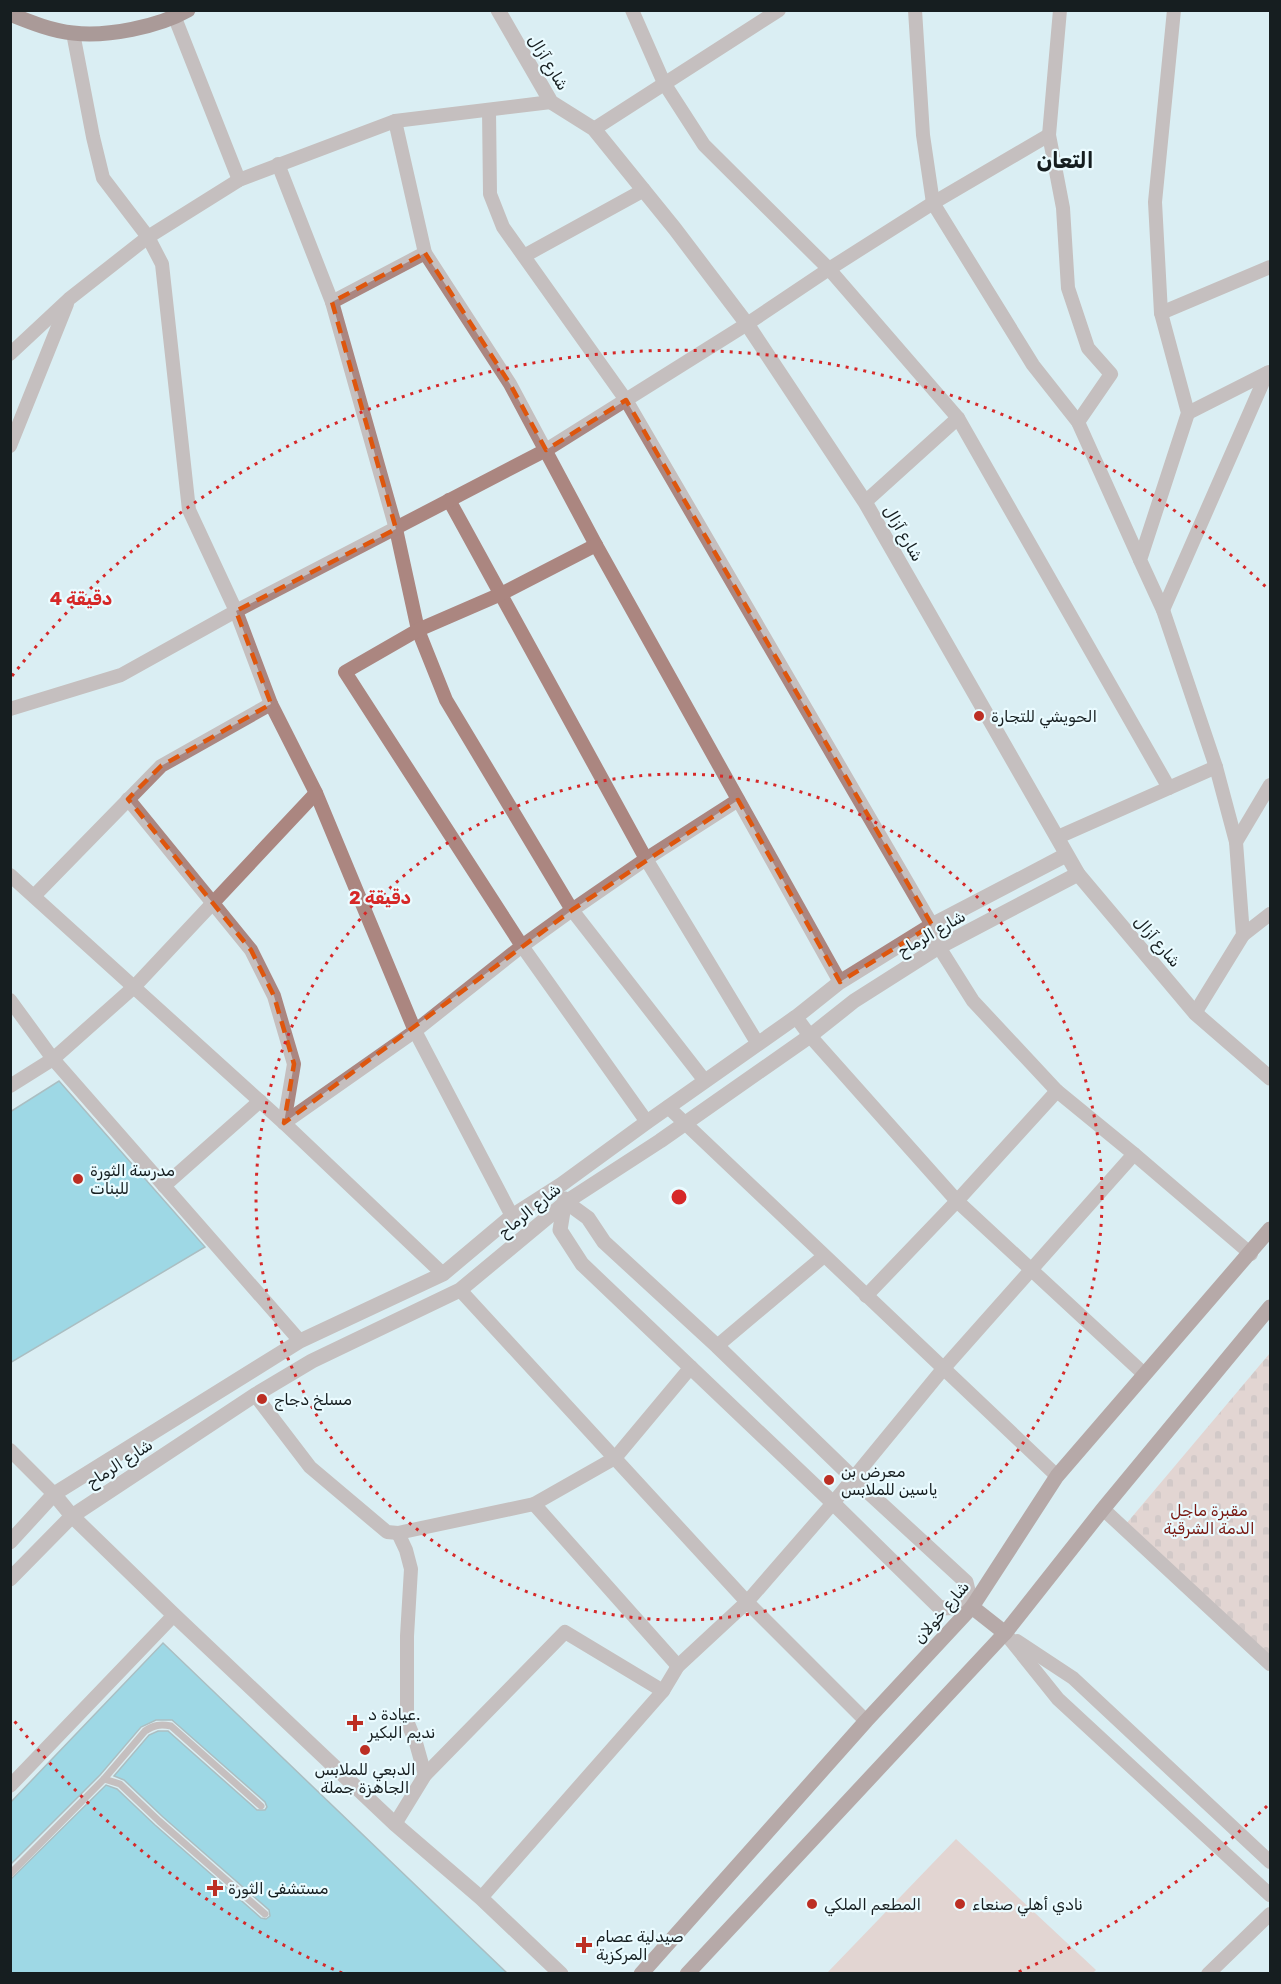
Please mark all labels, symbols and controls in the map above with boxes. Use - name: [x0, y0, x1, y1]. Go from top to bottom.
- street label: شارع آزال: [523, 31, 573, 95]
- district label: التعان: [1036, 147, 1094, 174]
- street label: شارع آزال: [878, 502, 927, 566]
- text: 4 دقيقة: [50, 588, 112, 610]
- place label: الحويشي للتجارة: [991, 707, 1097, 729]
- marker: الحويشي للتجارة: [972, 709, 986, 723]
- text: 2 دقيقة: [349, 887, 411, 909]
- street label: شارع الرماح: [894, 906, 970, 962]
- street label: شارع آزال: [1129, 912, 1185, 972]
- place label: مدرسة الثورة للبنات: [90, 1161, 175, 1198]
- marker: مدرسة الثورة للبنات: [71, 1172, 85, 1186]
- street label: شارع الرماح: [494, 1179, 566, 1243]
- centre of rings: [669, 1187, 689, 1207]
- place label: مسلخ دجاج: [274, 1390, 352, 1411]
- marker: مسلخ دجاج: [255, 1392, 269, 1406]
- street label: شارع الرماح: [82, 1435, 157, 1494]
- place label: معرض بن ياسين للملابس: [841, 1462, 937, 1499]
- marker: معرض بن ياسين للملابس: [822, 1473, 836, 1487]
- park label: مقبرة ماجل الدمة الشرقية: [1163, 1501, 1255, 1539]
- street label: شارع خولان: [910, 1577, 975, 1649]
- place label: عيادة د. نديم البكير: [367, 1705, 435, 1743]
- marker: عيادة د. نديم البكير: [346, 1714, 364, 1732]
- marker: الدبعي للملابس الجاهزة جملة: [358, 1743, 372, 1757]
- place label: الدبعي للملابس الجاهزة جملة: [314, 1760, 416, 1798]
- marker: مستشفى الثورة: [206, 1879, 224, 1897]
- place label: مستشفى الثورة: [228, 1879, 329, 1899]
- place label: المطعم الملكي: [824, 1895, 921, 1917]
- place label: نادي أهلي صنعاء: [972, 1895, 1083, 1917]
- marker: المطعم الملكي: [805, 1897, 819, 1911]
- marker: نادي أهلي صنعاء: [953, 1897, 967, 1911]
- place label: صيدلية عصام المركزية: [596, 1927, 684, 1965]
- marker: صيدلية عصام المركزية: [577, 1938, 591, 1952]

